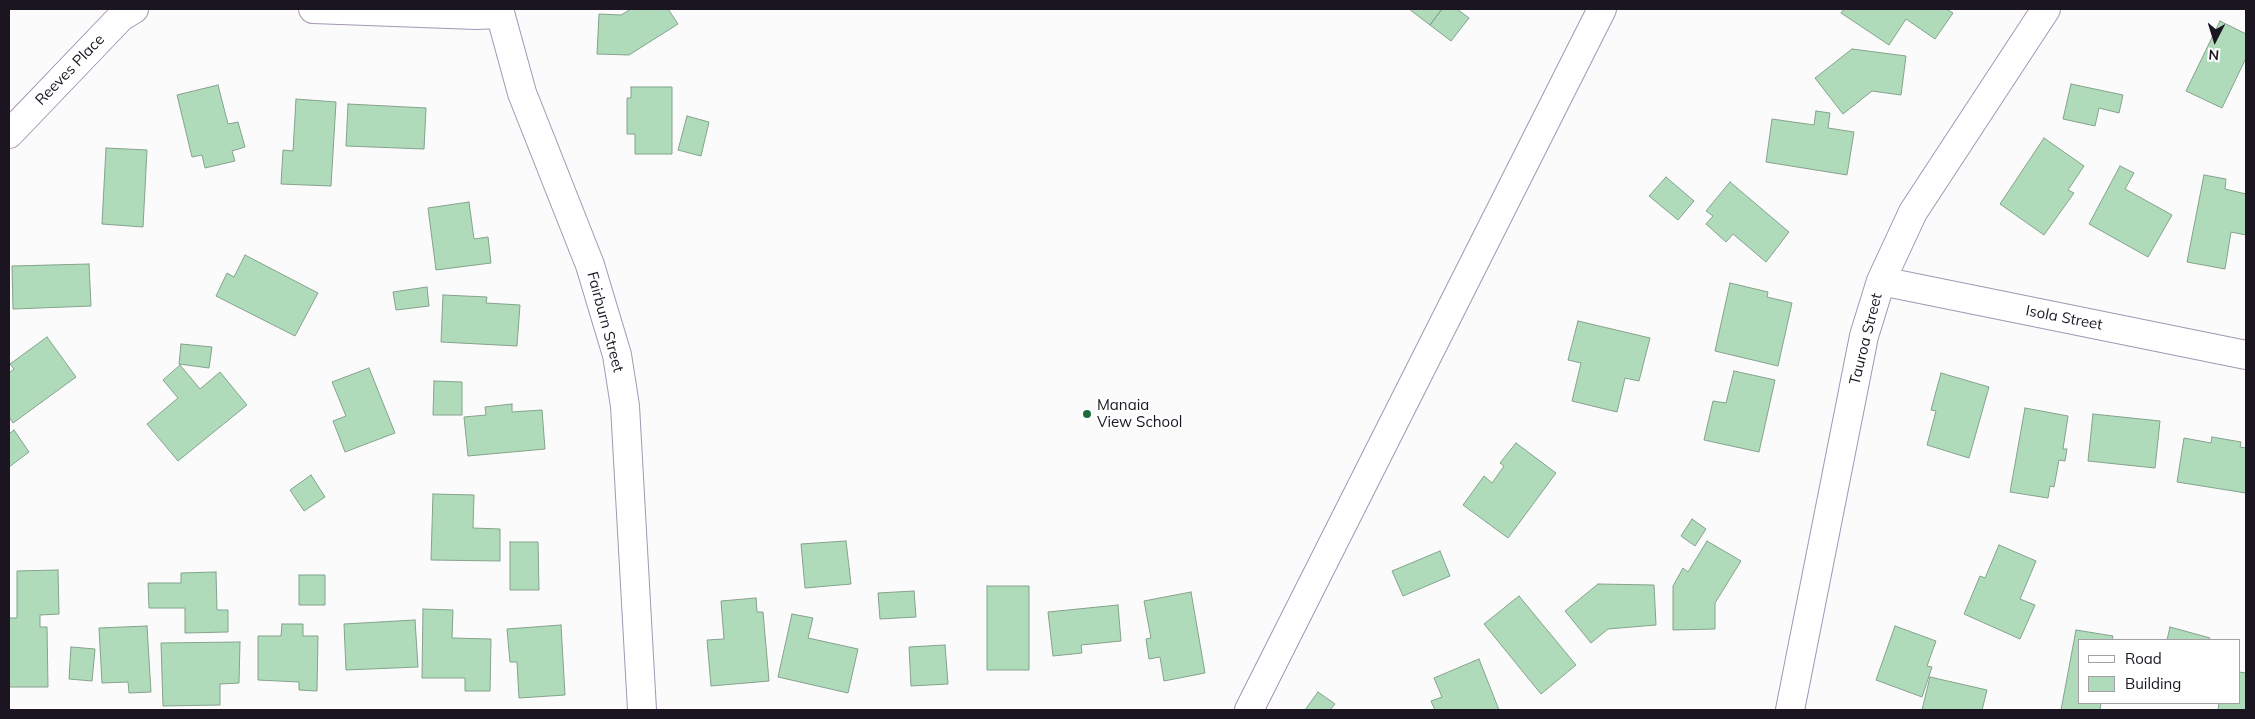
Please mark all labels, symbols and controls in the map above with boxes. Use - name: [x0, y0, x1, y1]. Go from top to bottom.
- north arrow: [2190, 15, 2240, 65]
- street label: Reeves Place: [32, 31, 108, 109]
- text: N: [2208, 46, 2220, 64]
- street label: Fairburn Street: [583, 270, 627, 374]
- street label: Tauroa Street: [1846, 291, 1886, 387]
- street label: Isola Street: [2024, 302, 2104, 334]
- place label: Manaia View School: [1097, 396, 1182, 431]
- marker: Manaia View School: [1081, 408, 1093, 420]
- legend: [2078, 639, 2240, 704]
- text: Road: [2125, 649, 2162, 668]
- text: Building: [2125, 674, 2181, 693]

